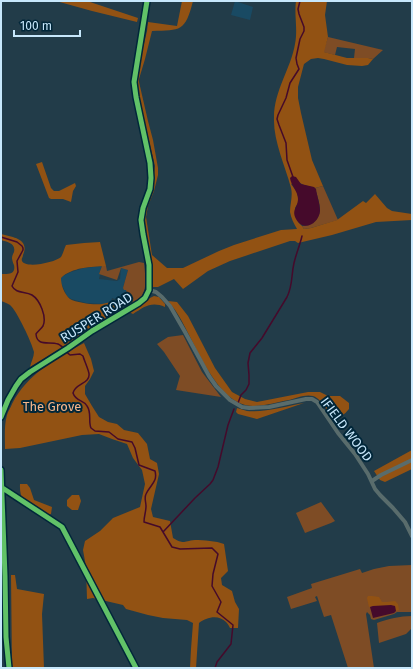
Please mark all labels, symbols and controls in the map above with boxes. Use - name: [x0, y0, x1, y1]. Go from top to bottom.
- scale bar: [14, 12, 80, 38]
- text: 100 m: [20, 19, 52, 33]
- street label: RUSPER ROAD: [58, 289, 135, 345]
- street label: IFIELD WOOD: [318, 394, 376, 464]
- park label: The Grove: [23, 399, 81, 414]

